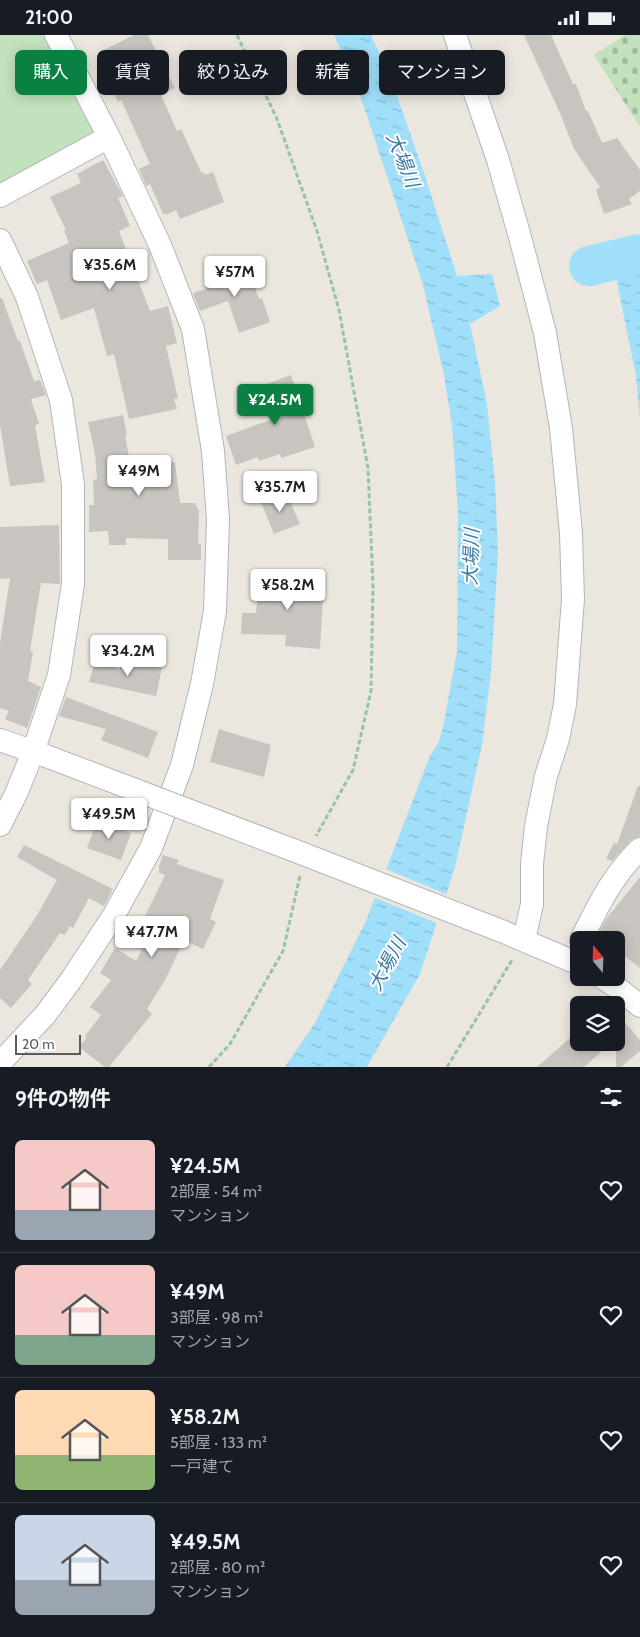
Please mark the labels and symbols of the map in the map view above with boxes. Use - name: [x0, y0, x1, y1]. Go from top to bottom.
- water label: 大場川: [382, 129, 425, 193]
- pin: ¥35.6M: [69, 249, 151, 291]
- pin: ¥57M: [205, 255, 265, 298]
- pin: ¥24.5M: [234, 383, 316, 426]
- pin: ¥49M: [109, 455, 169, 497]
- pin: ¥35.7M: [239, 471, 321, 513]
- water label: 大場川: [459, 526, 484, 586]
- pin: ¥58.2M: [247, 569, 329, 611]
- pin: ¥34.2M: [87, 635, 169, 677]
- pin: ¥49.5M: [68, 797, 150, 840]
- pin: ¥47.7M: [111, 915, 193, 958]
- north arrow: [570, 931, 625, 986]
- water label: 大場川: [363, 932, 411, 995]
- scale bar: [15, 1032, 81, 1055]

